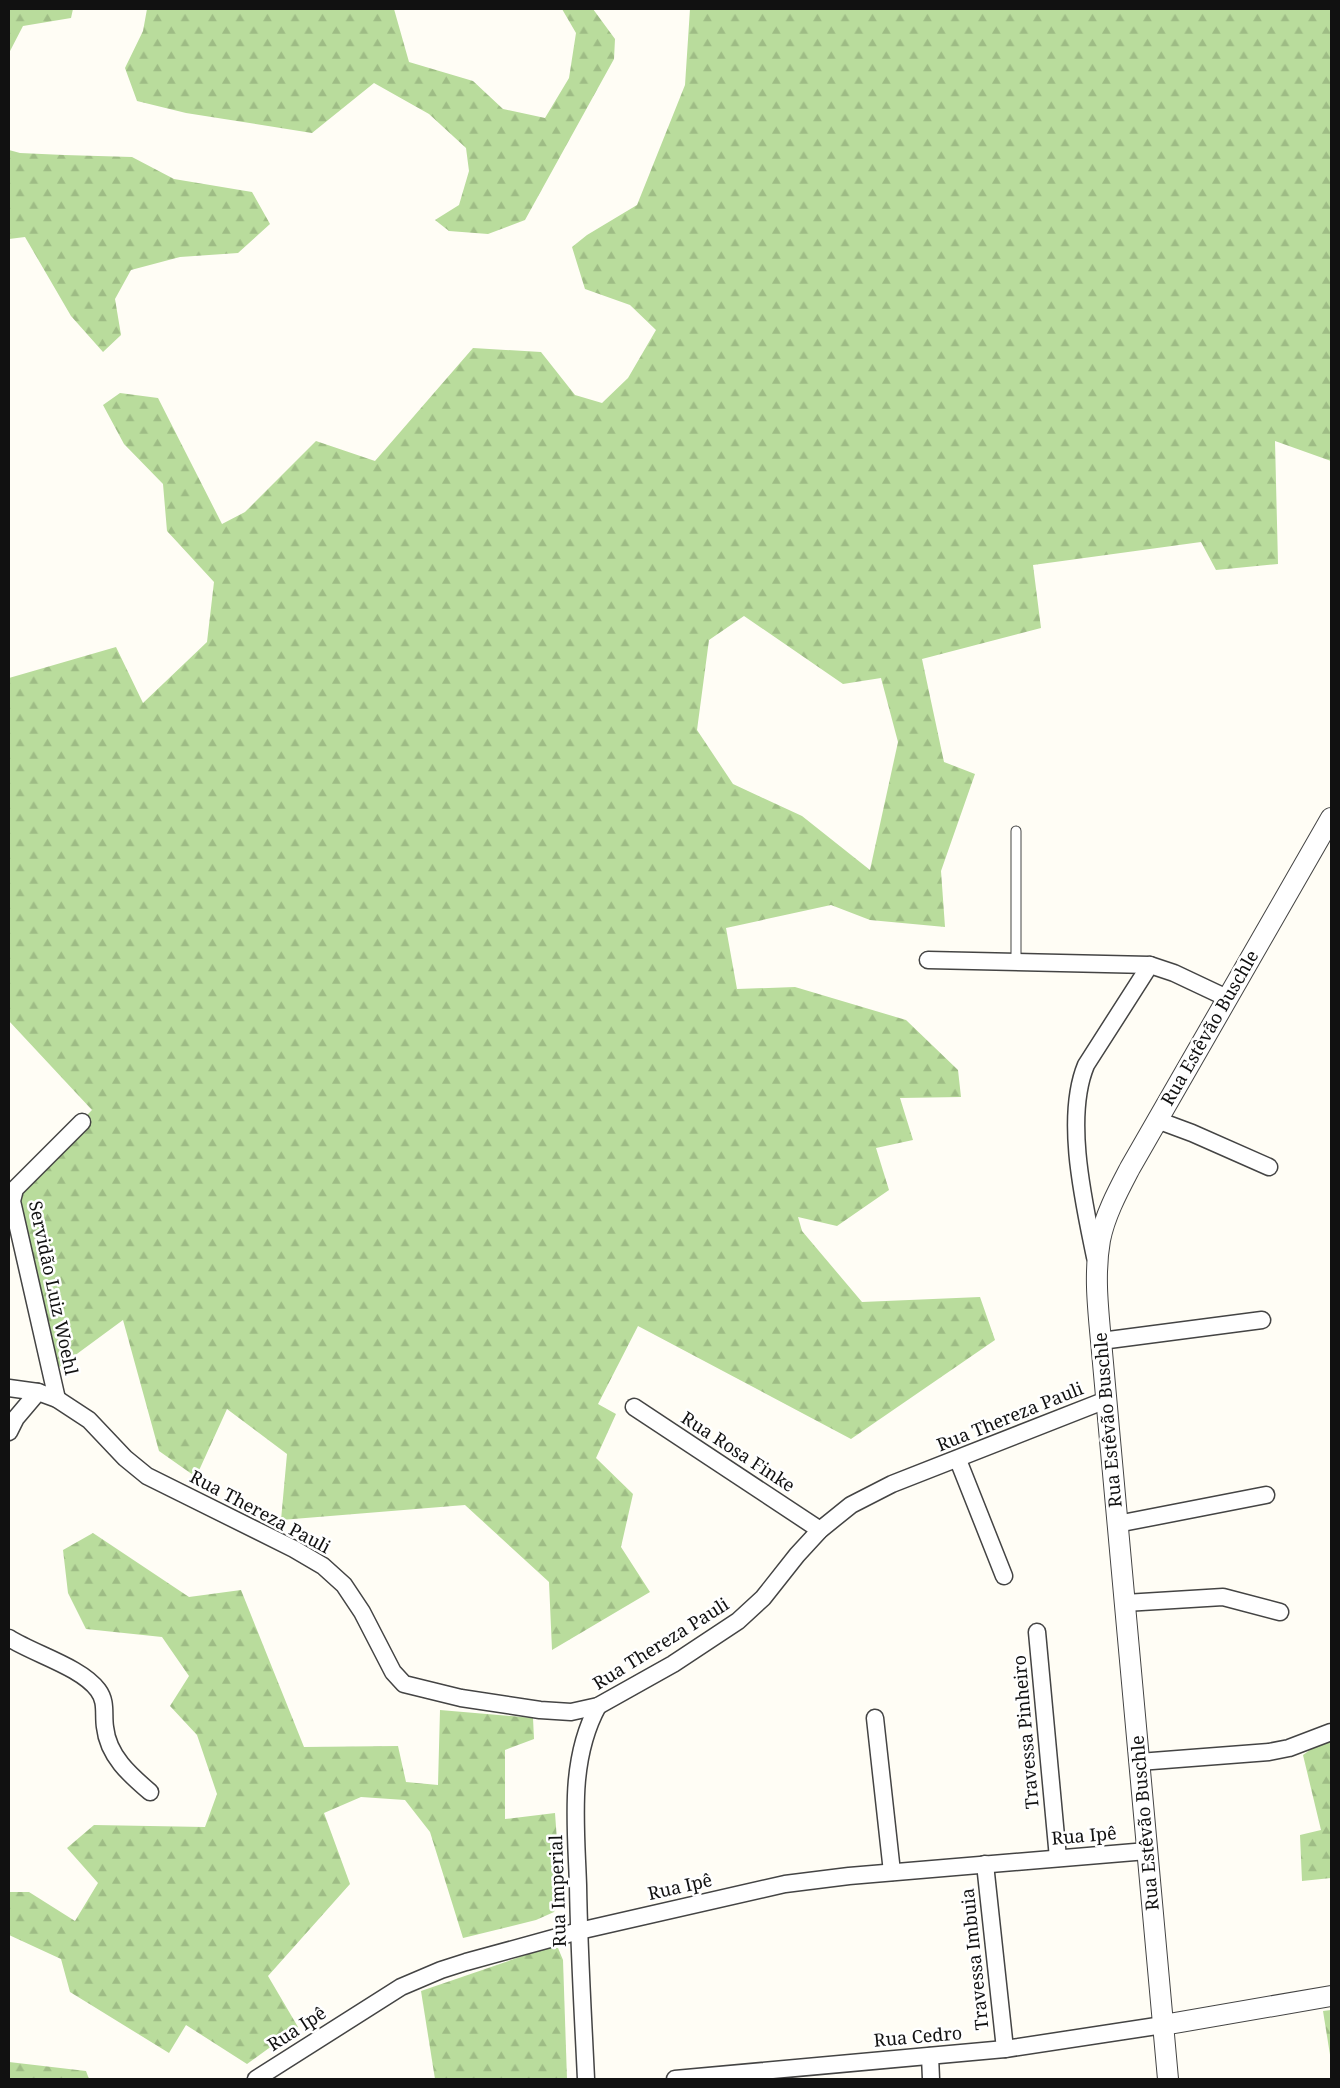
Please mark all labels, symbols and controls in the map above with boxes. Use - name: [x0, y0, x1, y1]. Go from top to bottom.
- street label: Rua Estêvão Buschle: [1155, 945, 1263, 1110]
- street label: Servidão Luiz Woehl: [24, 1199, 84, 1377]
- street label: Rua Estêvão Buschle: [1087, 1331, 1127, 1509]
- street label: Rua Thereza Pauli: [933, 1376, 1087, 1456]
- street label: Rua Rosa Finke: [677, 1405, 800, 1497]
- street label: Rua Thereza Pauli: [186, 1464, 335, 1558]
- street label: Rua Thereza Pauli: [588, 1592, 733, 1695]
- street label: Travessa Pinheiro: [1006, 1654, 1044, 1810]
- street label: Rua Estêvão Buschle: [1124, 1734, 1164, 1912]
- street label: Rua Ipê: [1050, 1820, 1118, 1850]
- street label: Rua Imperial: [543, 1834, 571, 1948]
- street label: Rua Ipê: [645, 1867, 714, 1905]
- street label: Travessa Imbuia: [955, 1887, 993, 2031]
- street label: Rua Ipê: [263, 2000, 330, 2056]
- street label: Rua Cedro: [873, 2020, 963, 2052]

